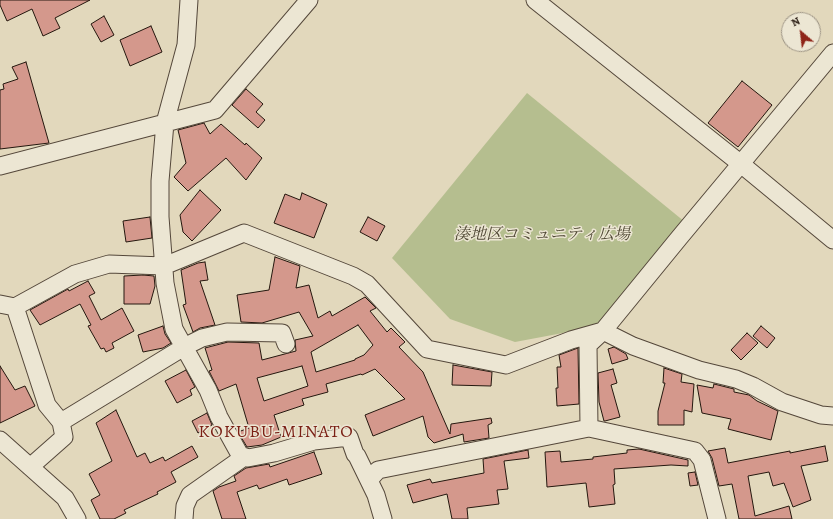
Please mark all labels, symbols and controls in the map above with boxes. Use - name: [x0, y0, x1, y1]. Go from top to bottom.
- north arrow: [781, 12, 821, 52]
- text: N: [789, 13, 803, 30]
- park label: 湊地区コミュニティ広場: [454, 225, 630, 245]
- district label: KOKUBU-MINATO: [198, 422, 354, 444]

